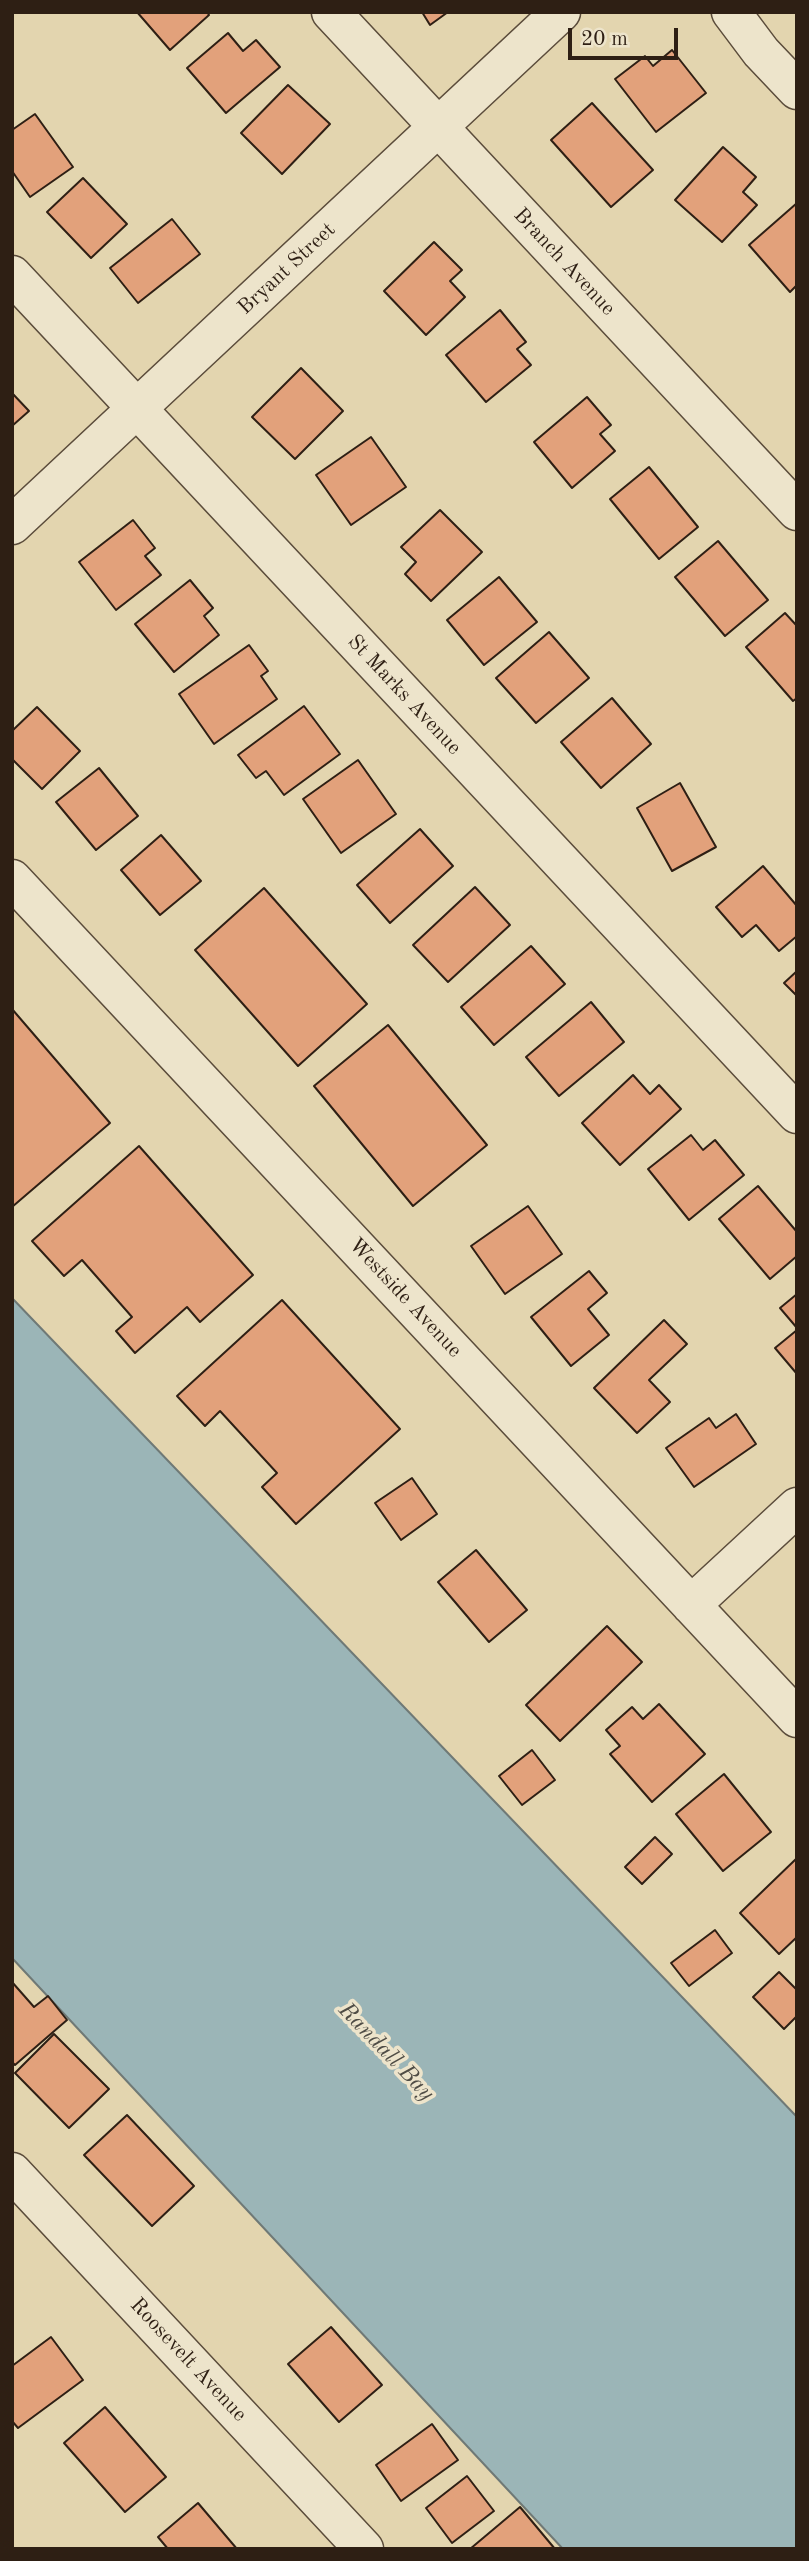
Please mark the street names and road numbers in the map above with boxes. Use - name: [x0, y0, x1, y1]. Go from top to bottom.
- street label: Branch Avenue: [508, 203, 620, 321]
- street label: Bryant Street: [233, 217, 341, 321]
- street label: St Marks Avenue: [342, 630, 466, 760]
- street label: Westside Avenue: [343, 1233, 467, 1363]
- street label: Roosevelt Avenue: [124, 2293, 252, 2427]

